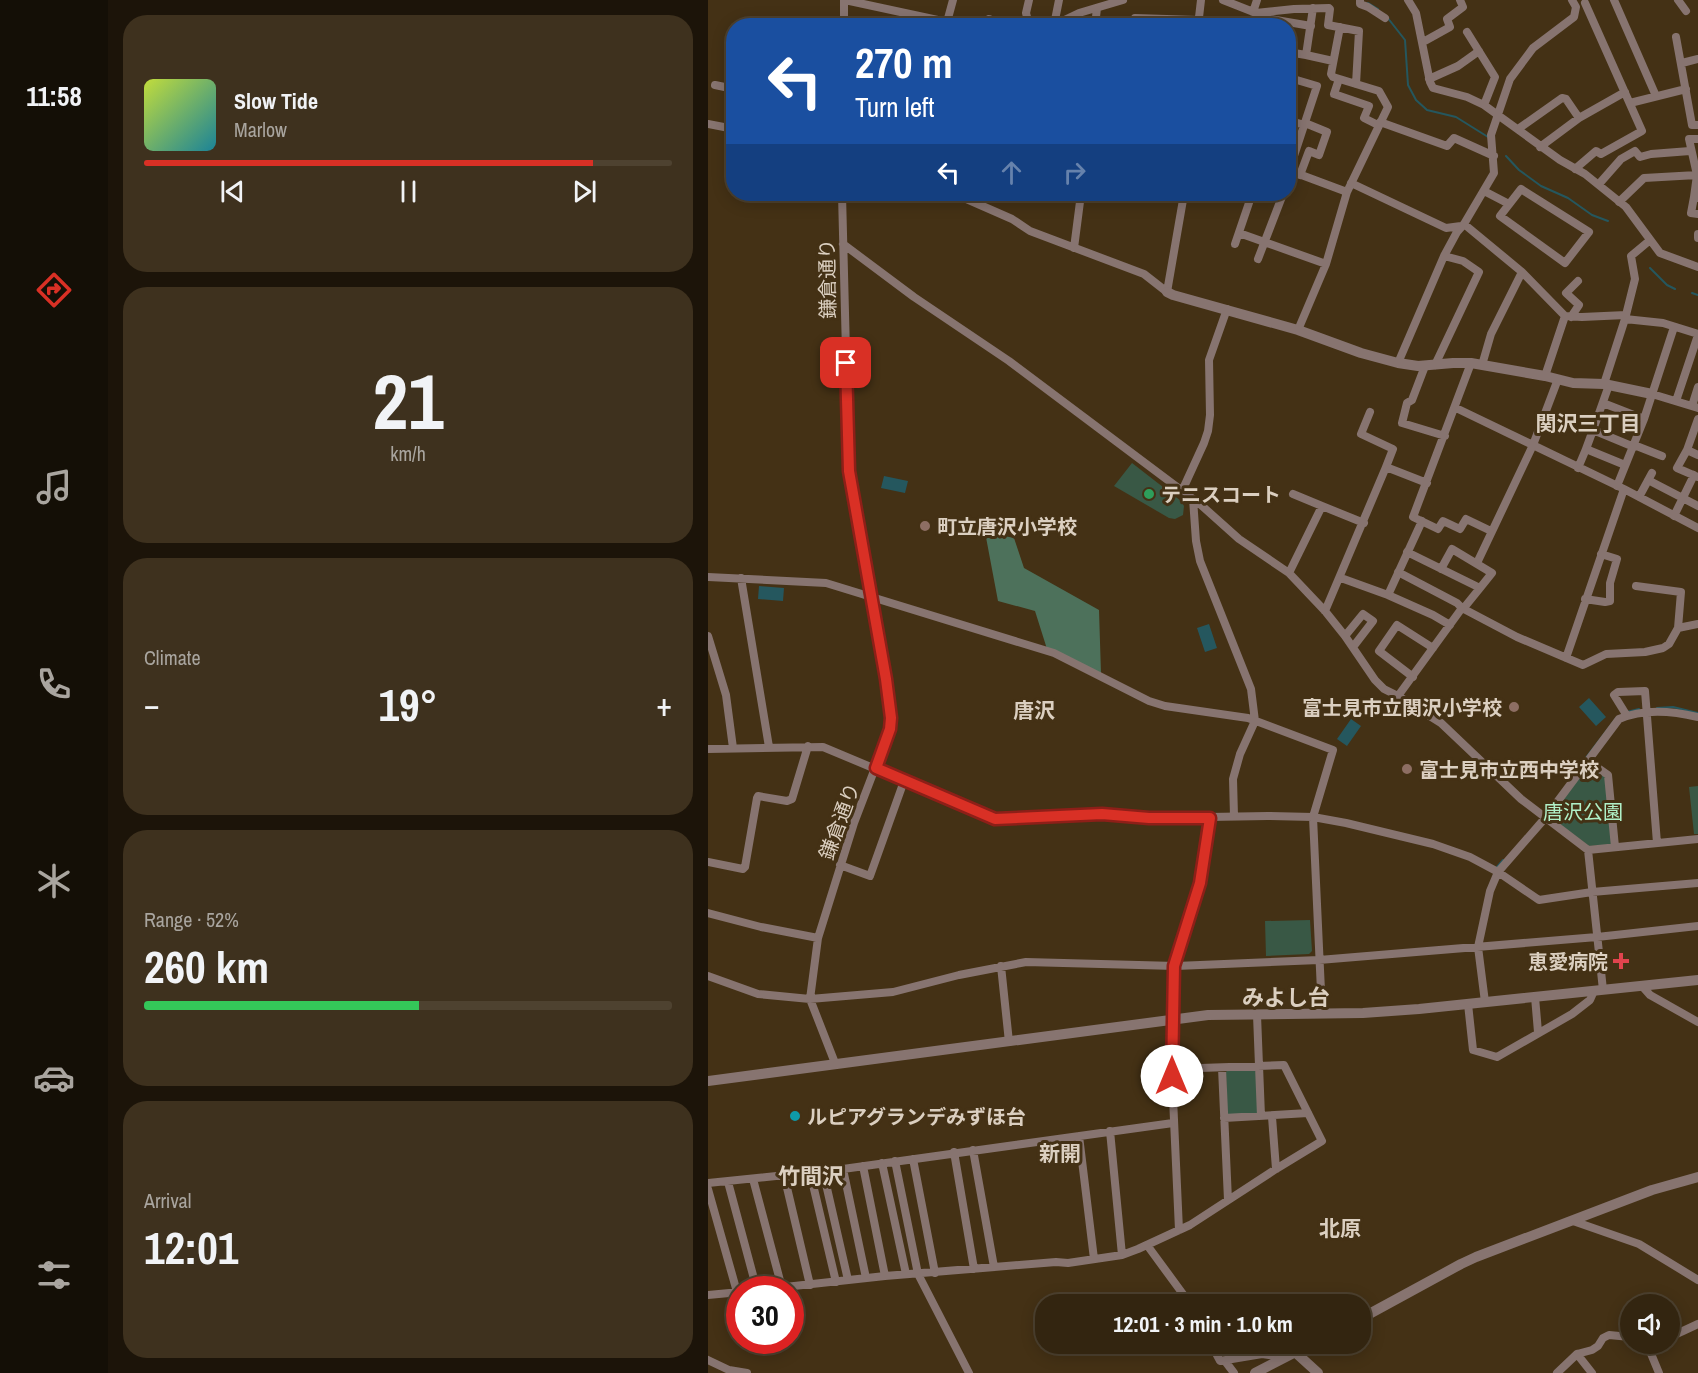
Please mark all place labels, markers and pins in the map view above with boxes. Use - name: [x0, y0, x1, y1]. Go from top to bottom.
- pin: [820, 337, 871, 388]
- place label: テニスコート: [1161, 481, 1281, 508]
- marker: テニスコート: [1142, 487, 1156, 501]
- place label: 町立唐沢小学校: [937, 513, 1077, 540]
- marker: 町立唐沢小学校: [918, 519, 932, 533]
- place label: 富士見市立関沢小学校: [1302, 694, 1502, 721]
- marker: 富士見市立関沢小学校: [1507, 700, 1521, 714]
- place label: 富士見市立西中学校: [1419, 756, 1599, 783]
- marker: 富士見市立西中学校: [1400, 762, 1414, 776]
- place label: 恵愛病院: [1528, 948, 1608, 975]
- marker: 恵愛病院: [1612, 952, 1630, 970]
- place label: ルピアグランデみずほ台: [807, 1103, 1026, 1130]
- marker: ルピアグランデみずほ台: [788, 1109, 802, 1123]

